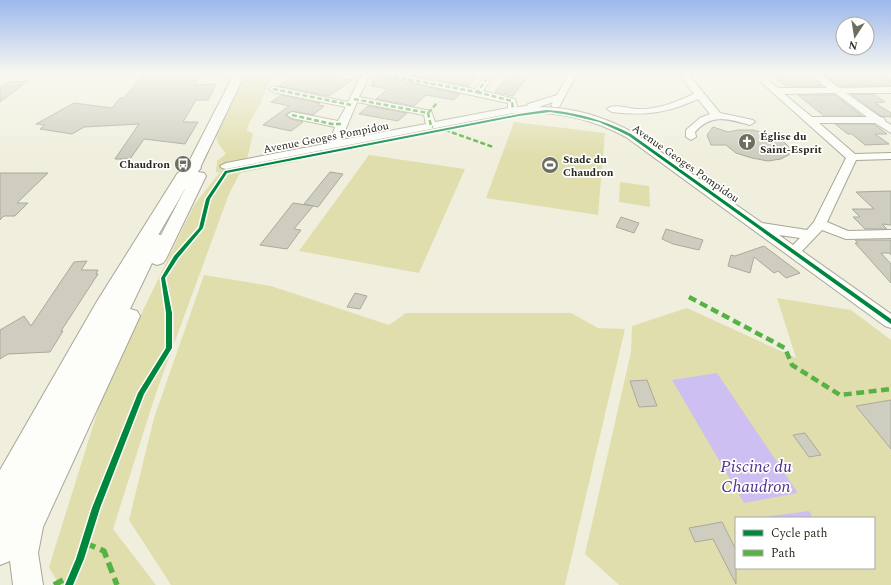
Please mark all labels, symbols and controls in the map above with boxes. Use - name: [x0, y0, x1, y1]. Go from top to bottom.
- north arrow: [835, 16, 875, 56]
- text: N: [847, 36, 859, 55]
- street label: Avenue Geoges Pompidou: [262, 117, 390, 158]
- street label: Avenue Geoges Pompidou: [629, 120, 743, 207]
- place label: Église du Saint-Esprit: [760, 128, 822, 158]
- church icon: Église du Saint-Esprit: [737, 132, 757, 152]
- place label: Stade du Chaudron: [563, 151, 614, 181]
- bus stop icon: Chaudron: [173, 154, 193, 174]
- sports icon: Stade du Chaudron: [540, 155, 560, 175]
- place label: Chaudron: [119, 156, 170, 173]
- water label: Piscine du Chaudron: [720, 454, 792, 500]
- legend: [735, 517, 875, 569]
- text: Cycle path: [771, 524, 828, 543]
- text: Path: [771, 544, 796, 563]

